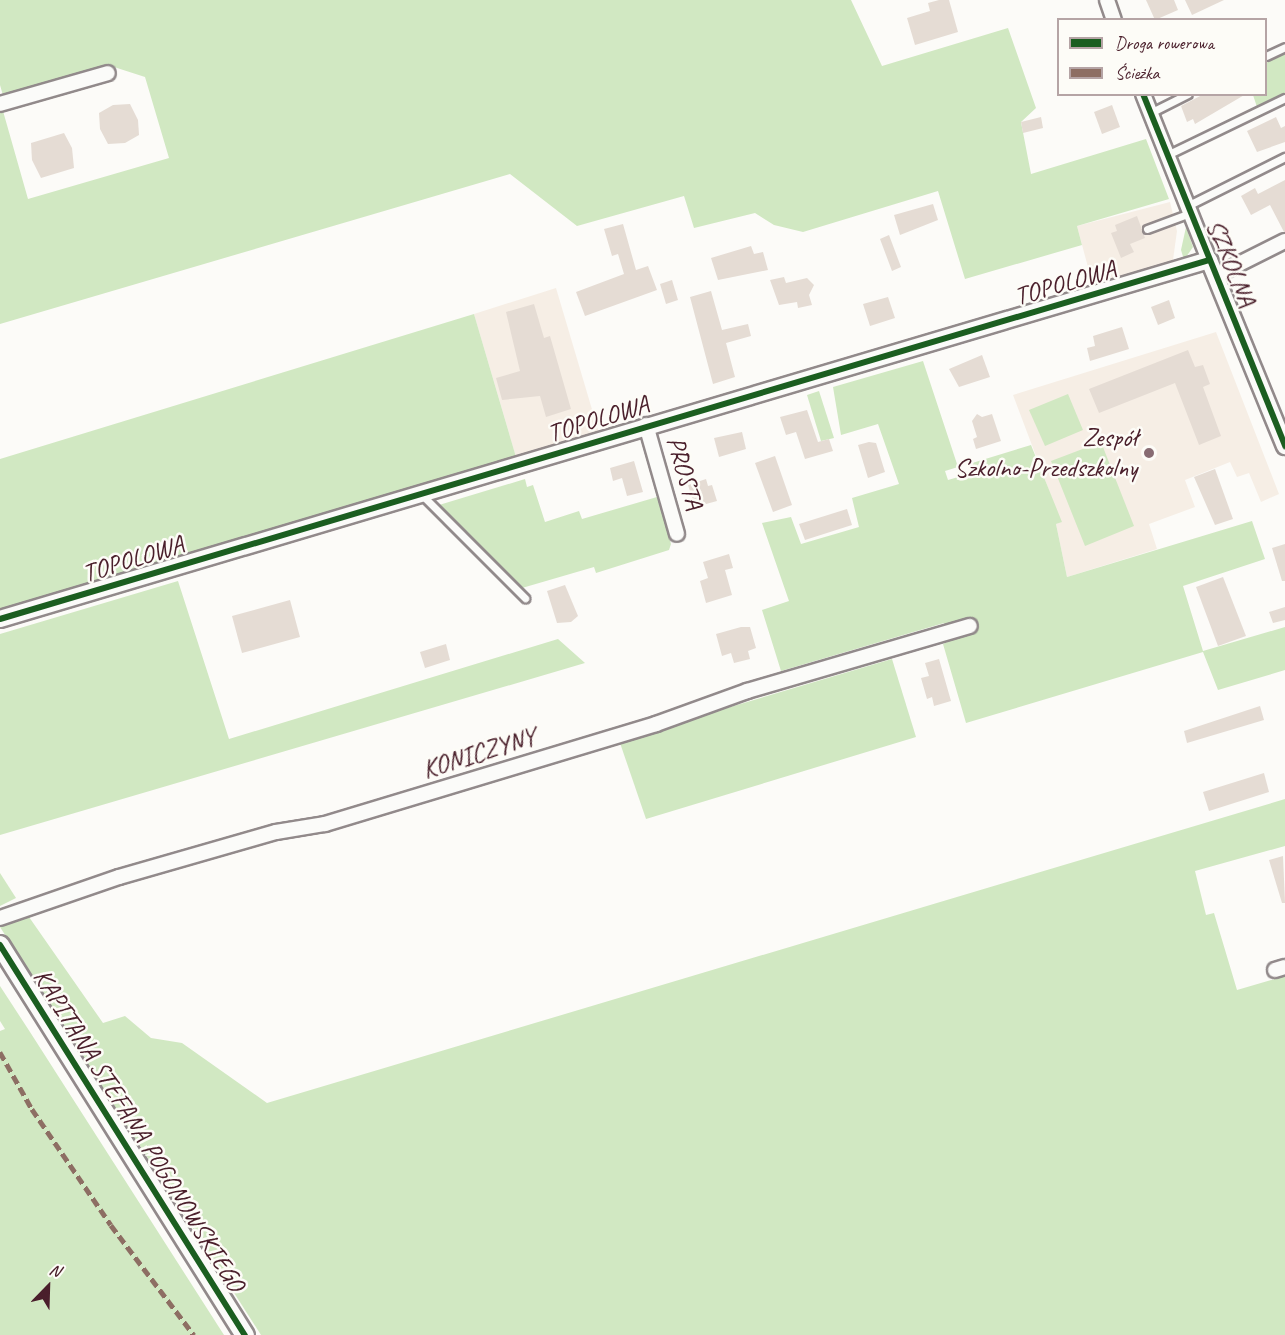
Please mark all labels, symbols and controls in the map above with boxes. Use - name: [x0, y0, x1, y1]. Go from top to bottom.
- legend: [1057, 18, 1267, 96]
- text: Droga rowerowa: [1115, 32, 1214, 54]
- text: Ścieżka: [1115, 62, 1159, 84]
- street label: SZKOLNA: [1199, 215, 1263, 311]
- street label: TOPOLOWA: [1011, 254, 1119, 312]
- street label: TOPOLOWA: [544, 389, 652, 449]
- place label: Zespół Szkolno-Przedszkolny: [954, 422, 1137, 484]
- street label: PROSTA: [660, 433, 710, 513]
- marker: Zespół Szkolno-Przedszkolny: [1142, 446, 1156, 460]
- street label: TOPOLOWA: [79, 529, 187, 589]
- street label: KONICZYNY: [419, 721, 539, 785]
- street label: KAPITANA STEFANA POGONOWSKIEGO: [26, 962, 252, 1298]
- north arrow: [18, 1257, 78, 1317]

